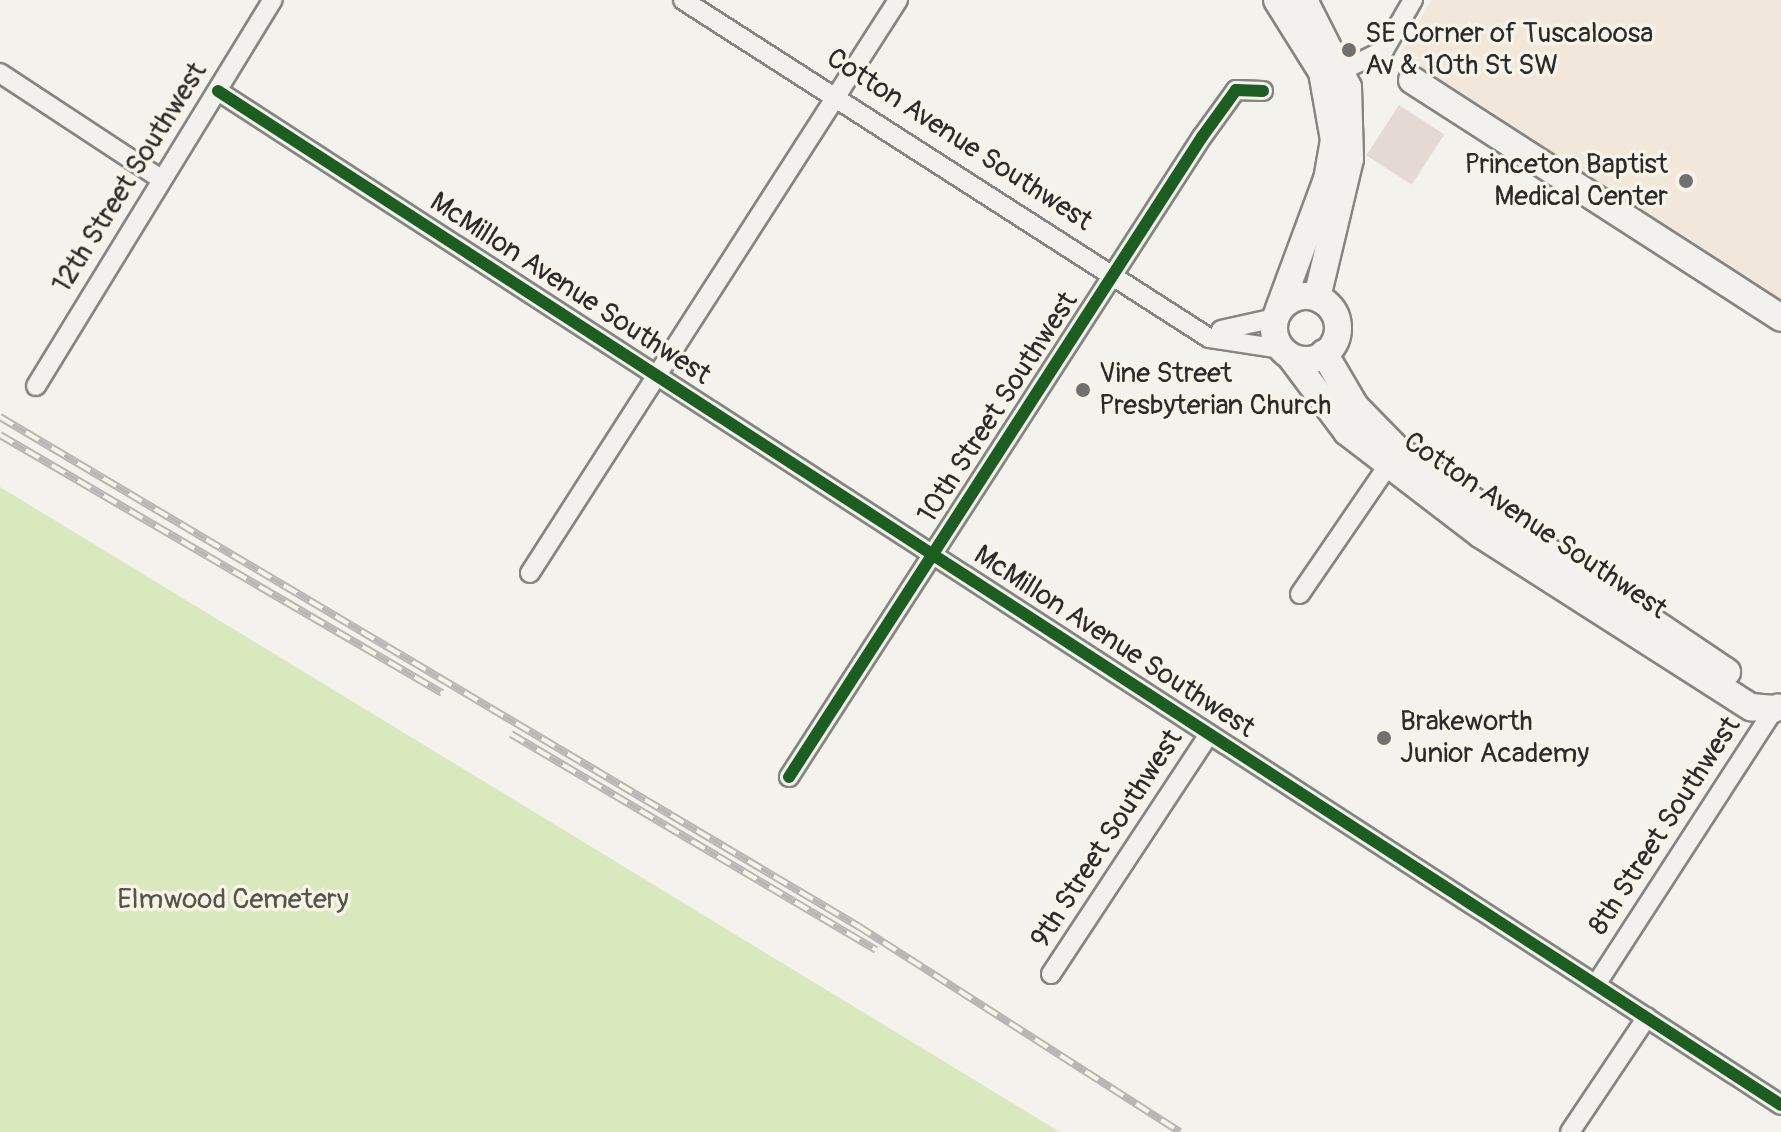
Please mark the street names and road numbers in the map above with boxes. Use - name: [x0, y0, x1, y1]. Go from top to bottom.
- street label: Cotton Avenue Southwest: [820, 41, 1098, 239]
- street label: 12th Street Southwest: [45, 57, 215, 299]
- street label: McMillon Avenue Southwest: [423, 186, 717, 392]
- street label: 10th Street Southwest: [911, 286, 1085, 530]
- street label: Cotton Avenue Southwest: [1397, 425, 1673, 627]
- street label: McMillon Avenue Southwest: [967, 539, 1261, 745]
- street label: 8th Street Southwest: [1582, 711, 1748, 941]
- street label: 9th Street Southwest: [1024, 724, 1190, 954]

